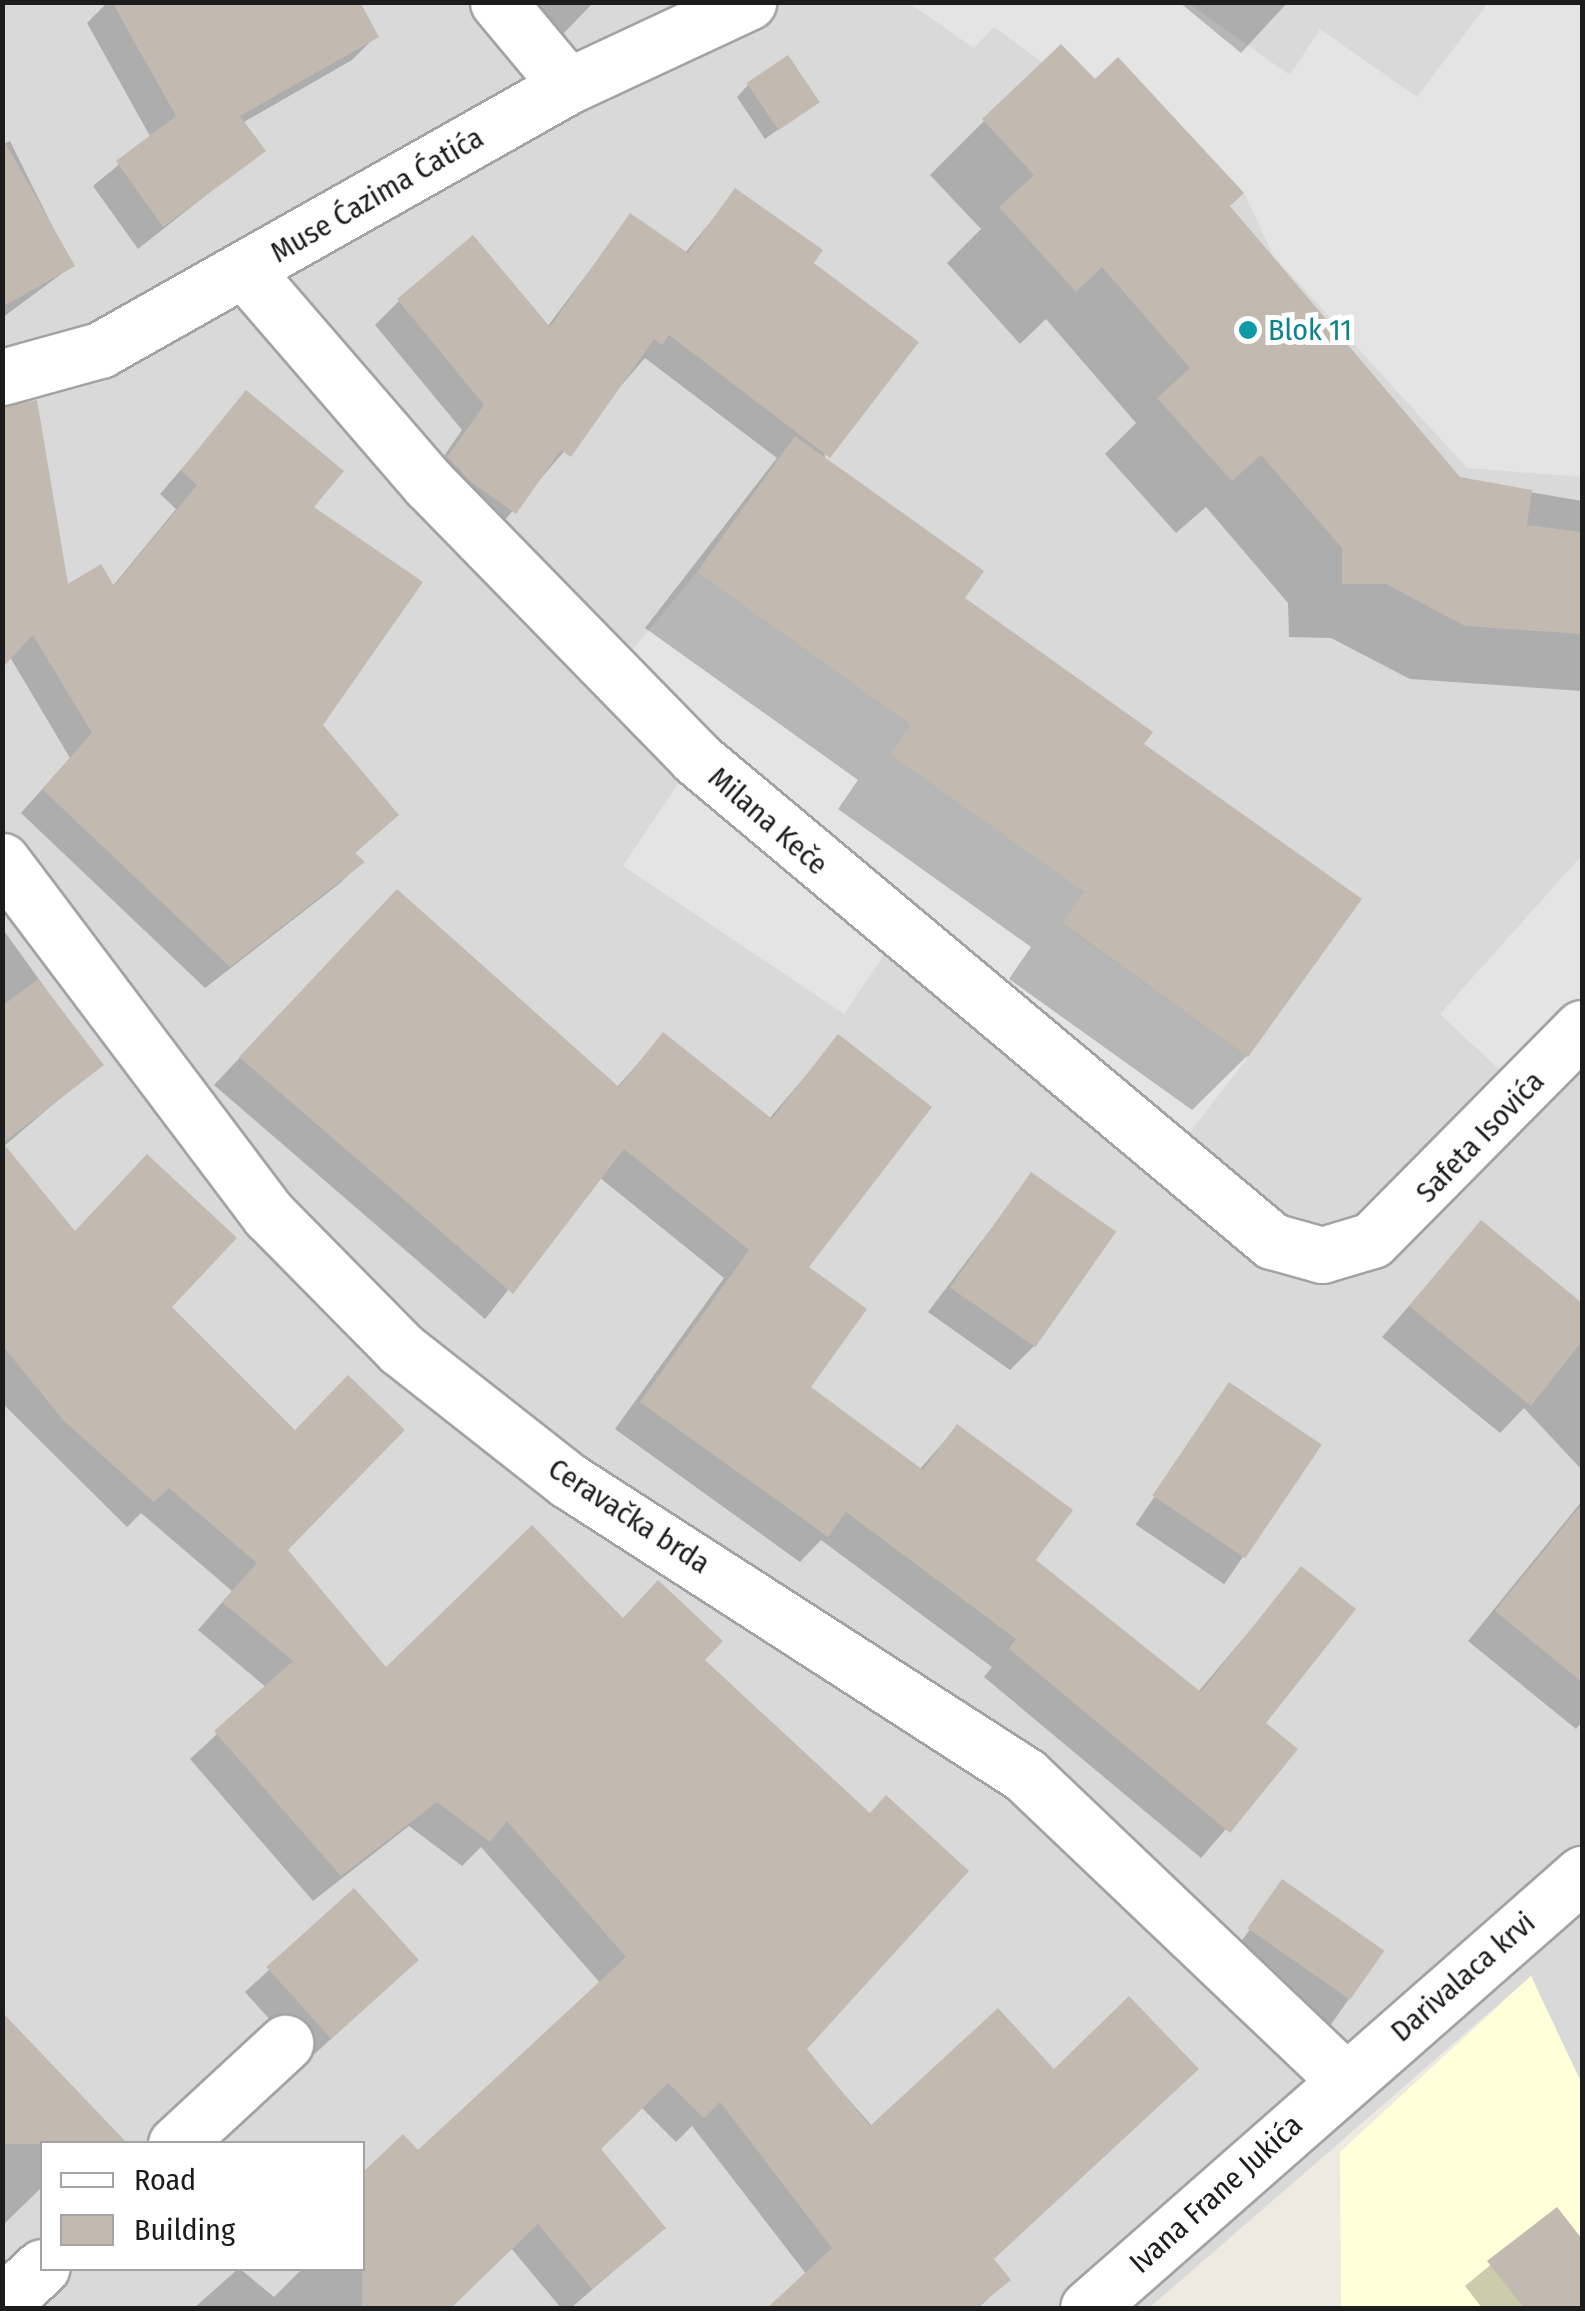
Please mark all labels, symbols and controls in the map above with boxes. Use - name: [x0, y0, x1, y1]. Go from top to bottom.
- street label: Muse Ćazima Ćatića: [264, 119, 490, 271]
- place label: Blok 11: [1268, 312, 1352, 348]
- marker: Blok 11: [1237, 319, 1259, 341]
- street label: Milana Keče: [701, 759, 835, 883]
- street label: Safeta Isovića: [1408, 1064, 1552, 1210]
- street label: Ceravačka brda: [541, 1450, 717, 1582]
- street label: Darivalaca krvi: [1384, 1905, 1542, 2049]
- street label: Ivana Frane Jukića: [1122, 2107, 1310, 2281]
- legend: [40, 2141, 365, 2271]
- text: Road: [134, 2162, 196, 2198]
- text: Building: [134, 2212, 235, 2248]

